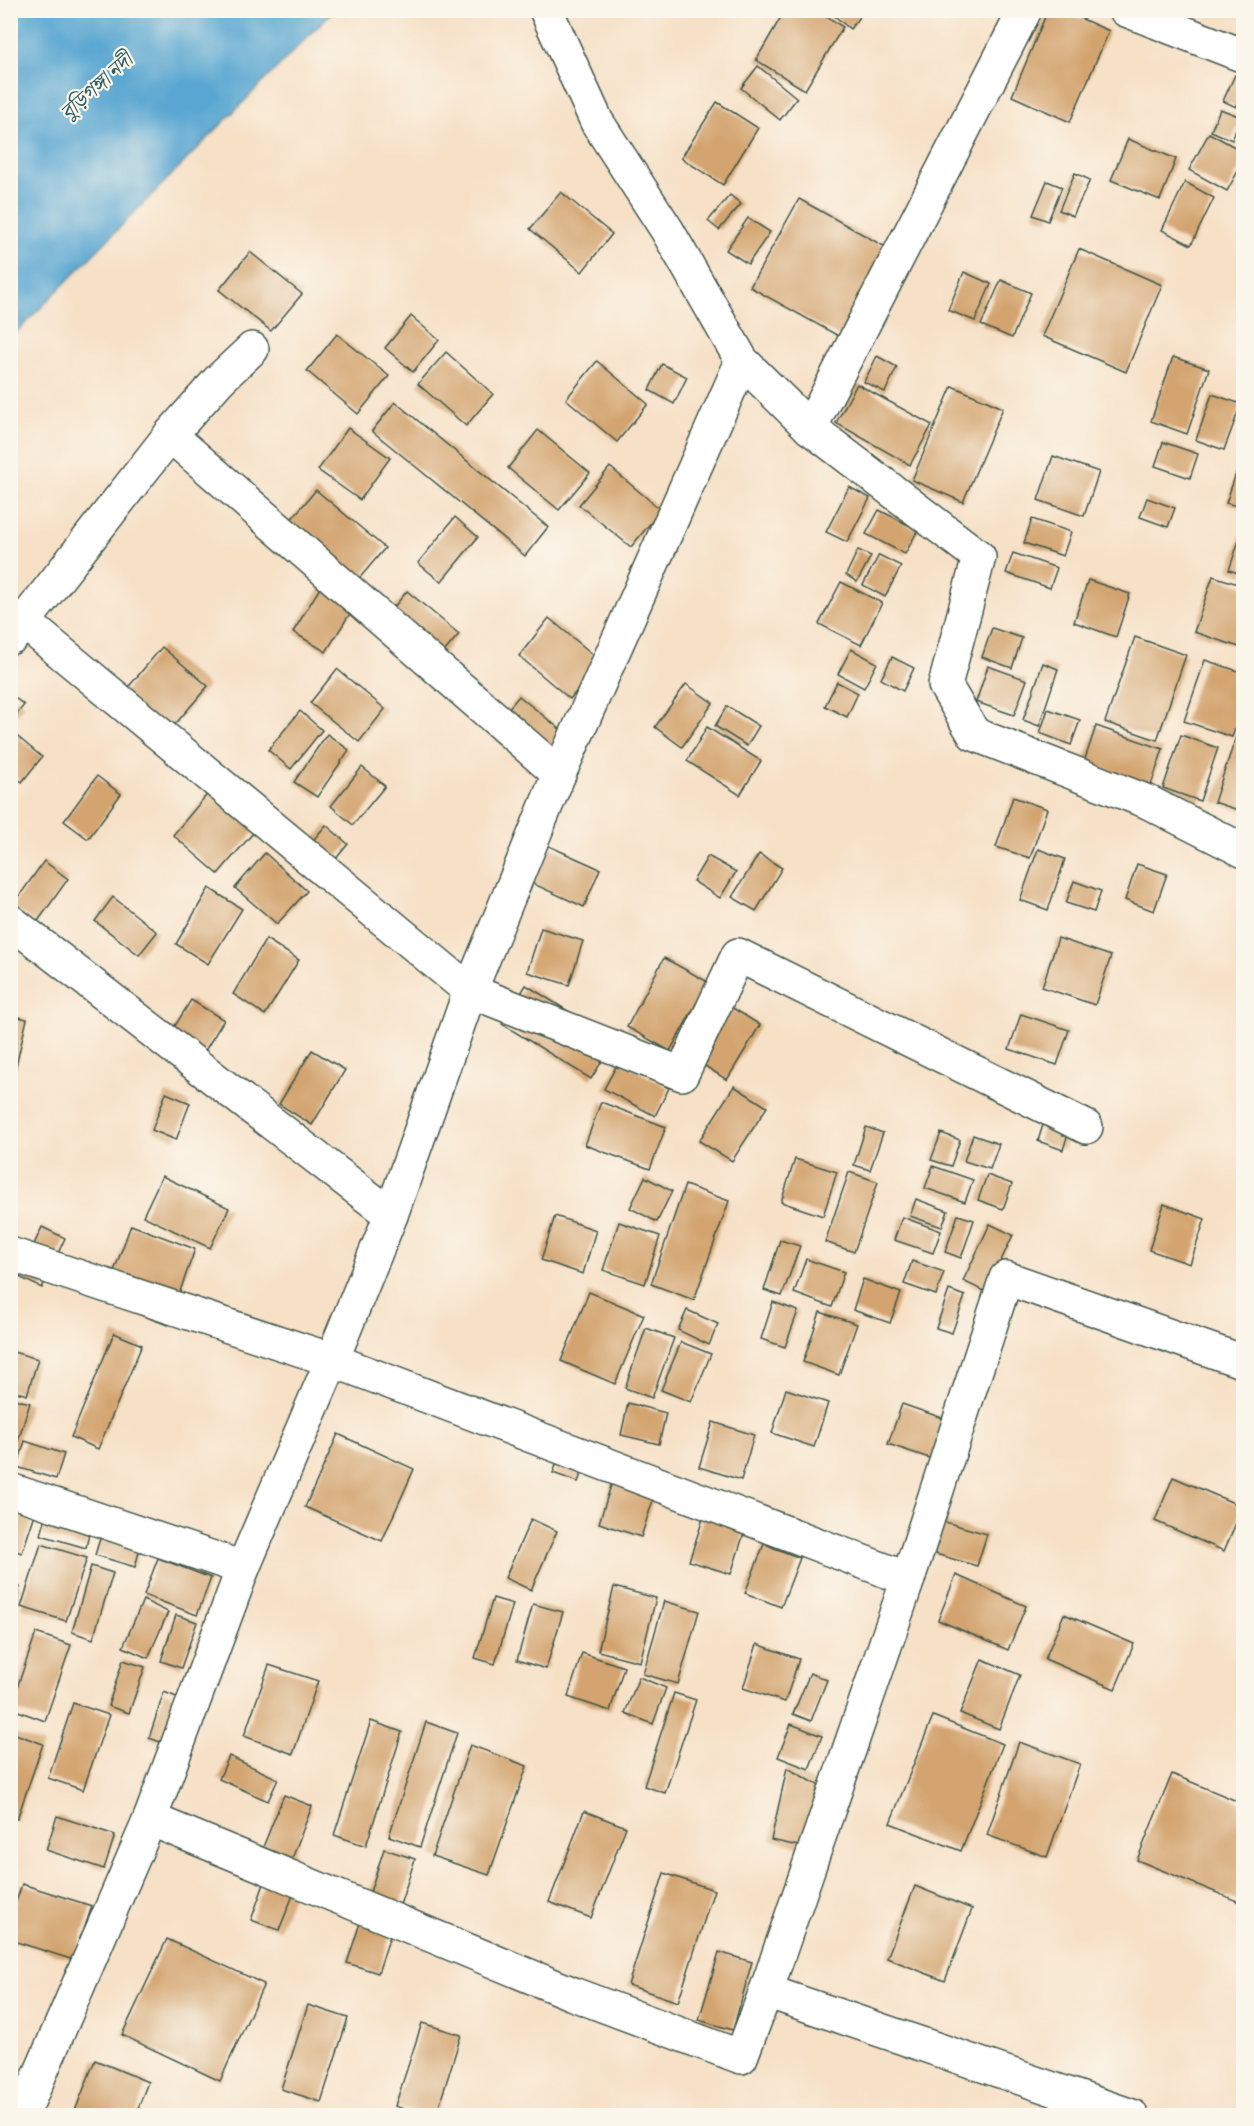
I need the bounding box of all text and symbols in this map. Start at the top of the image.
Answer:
water label: বুড়িগঙ্গা নদী [54,44,140,126]

